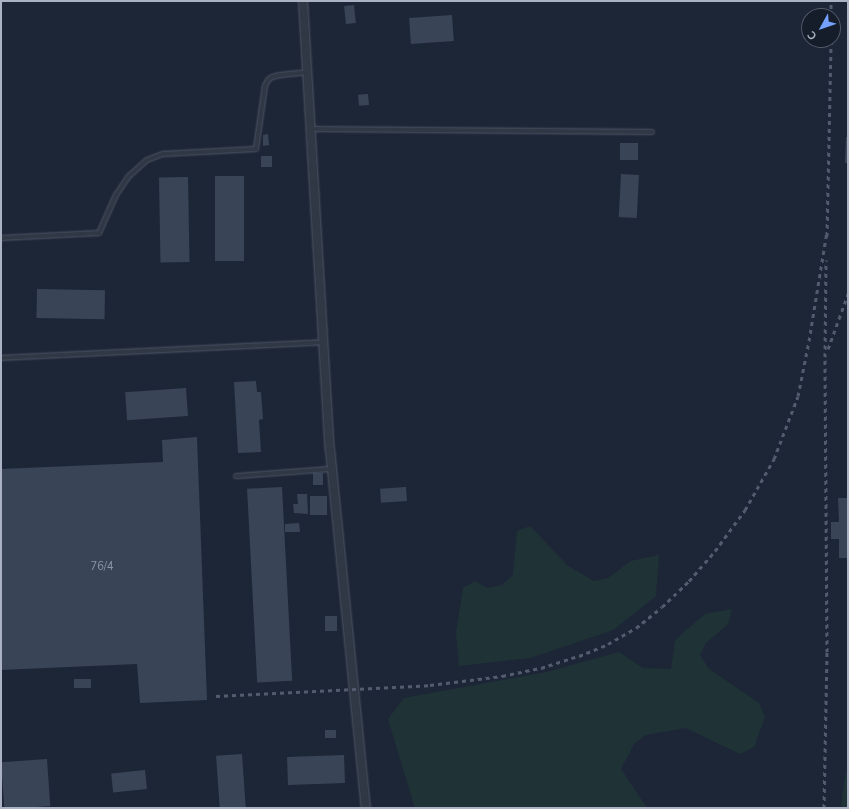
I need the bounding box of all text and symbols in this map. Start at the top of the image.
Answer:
north arrow [801,8,841,48]
text: С [804,28,820,43]
house number: 76/4 [91,560,113,574]

